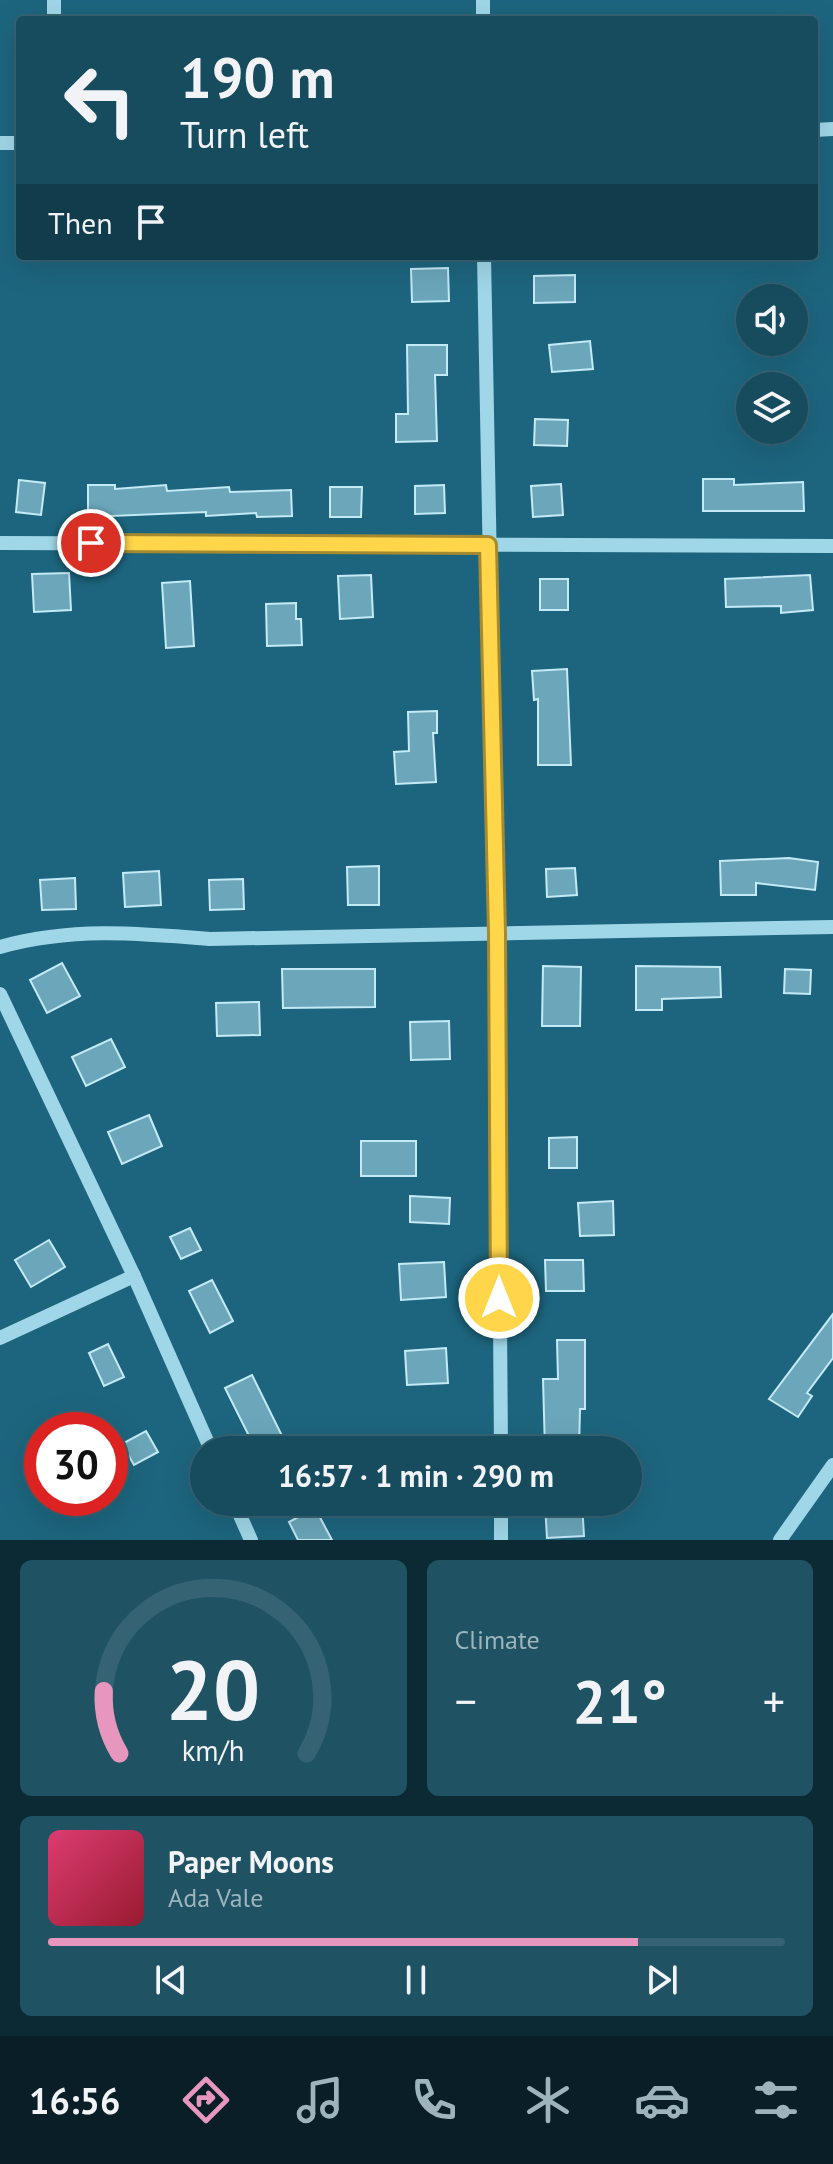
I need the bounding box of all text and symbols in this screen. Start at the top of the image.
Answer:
text: 190 m [180,41,335,113]
icon: left [48,48,152,152]
text: Turn left [180,111,309,158]
icon: arrive [129,200,173,244]
text: Then [48,203,113,242]
map controls [736,284,808,444]
button: sound [736,284,808,356]
button: layers [736,372,808,444]
pin [57,509,125,577]
icon: arrive [69,521,113,565]
position arrow [457,1256,541,1340]
speed limit sign: 30 [24,1412,128,1516]
text: 16:57 · 1 min · 290 m [278,1456,554,1495]
text: Climate [455,1623,540,1656]
text: 20 [166,1635,260,1743]
text: 21° [573,1662,667,1740]
text: − [455,1672,477,1729]
text: + [763,1672,785,1729]
text: km/h [182,1732,245,1769]
text: Paper Moons [168,1842,334,1881]
text: Ada Vale [168,1881,263,1914]
icon: previous [149,1958,193,2002]
icon: pause [394,1958,438,2002]
icon: next [640,1958,684,2002]
icon: directions [178,2072,234,2128]
icon: music [292,2072,348,2128]
icon: phone [406,2072,462,2128]
icon: climate [520,2072,576,2128]
icon: car [634,2072,690,2128]
icon: filters [748,2072,804,2128]
text: 16:56 [29,2077,120,2124]

